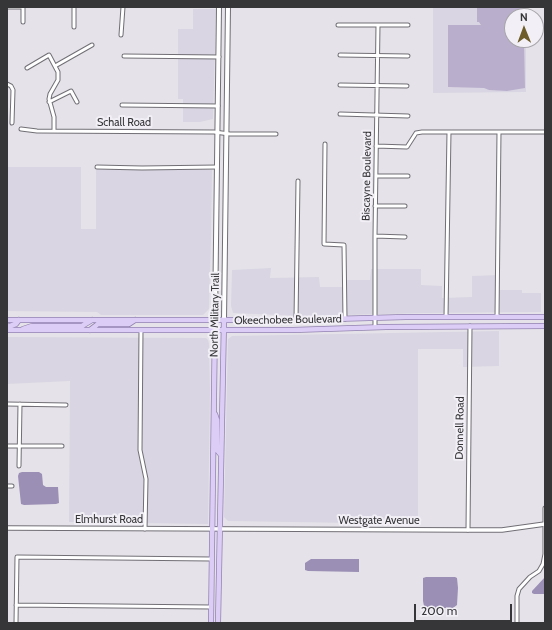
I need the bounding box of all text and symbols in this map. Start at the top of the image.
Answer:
north arrow [504,8,544,48]
text: N [520,10,528,24]
street label: Schall Road [97,116,151,130]
street label: Biscayne Boulevard [360,131,374,221]
street label: North Military Trail [208,273,222,357]
street label: Okeechobee Boulevard [234,312,342,328]
street label: Donnell Road [453,396,467,460]
street label: Elmhurst Road [75,513,143,527]
street label: Westgate Avenue [338,514,420,528]
scale bar [416,596,514,622]
text: 200 m [421,603,457,618]

